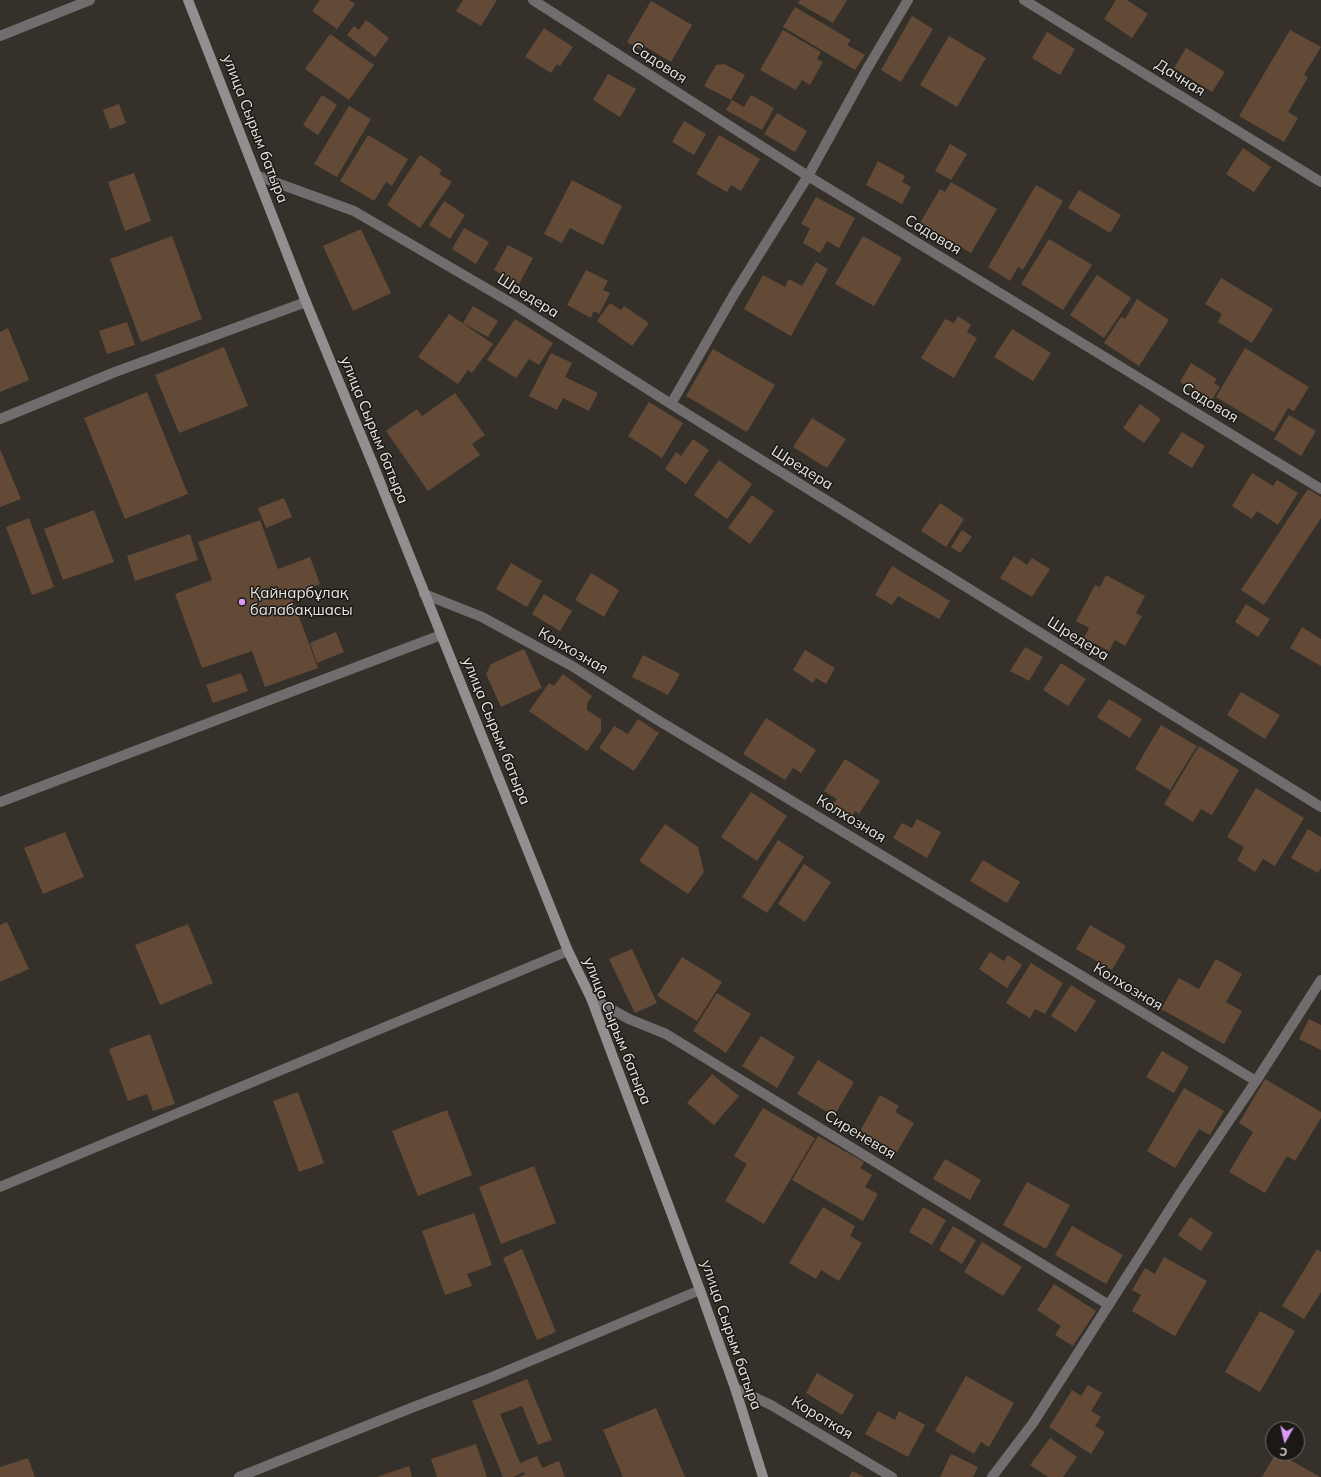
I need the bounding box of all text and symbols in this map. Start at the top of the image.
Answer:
street label: Садовая [628,38,690,88]
street label: улица Сырым батыра [218,52,292,206]
street label: Дачная [1151,56,1209,100]
street label: Садовая [901,211,965,259]
street label: Шредера [494,270,562,322]
street label: улица Сырым батыра [336,354,412,506]
street label: Садовая [1178,379,1242,427]
street label: Шредера [768,442,836,494]
place label: Қайнарбұлақ балабақшасы [250,584,353,619]
marker: Қайнарбұлақ балабақшасы [237,597,247,607]
street label: Шредера [1044,613,1112,665]
street label: Колхозная [535,624,611,678]
street label: улица Сырым батыра [458,655,534,807]
street label: Колхозная [813,791,889,847]
street label: улица Сырым батыра [579,955,655,1107]
street label: Колхозная [1090,959,1166,1015]
street label: Сиреневая [821,1107,899,1163]
street label: улица Сырым батыра [697,1258,765,1412]
street label: Короткая [788,1393,856,1443]
north arrow [1265,1421,1305,1461]
text: С [1279,1444,1288,1459]

